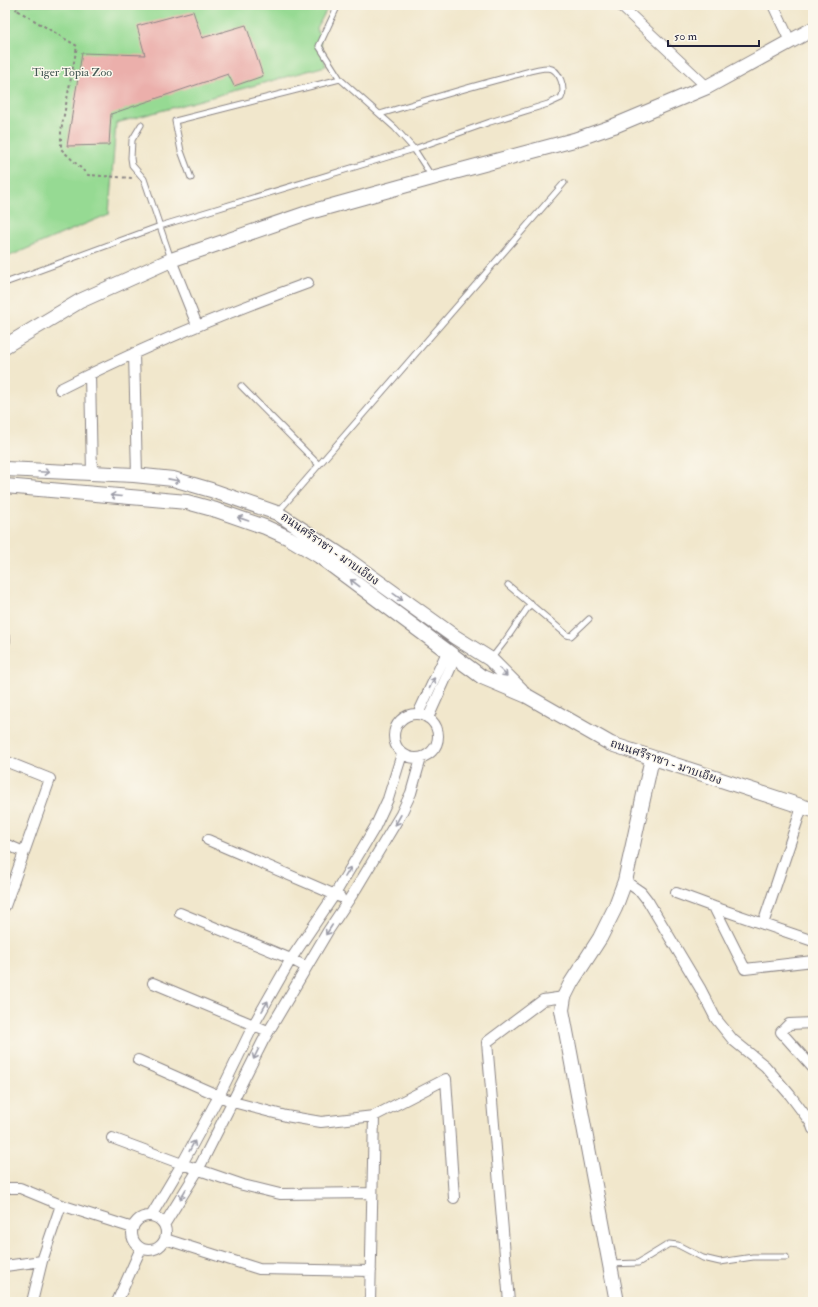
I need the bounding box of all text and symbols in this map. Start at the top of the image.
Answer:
scale bar [668,22,759,48]
text: 50 m [674,29,698,44]
park label: Tiger Topia Zoo [32,65,112,80]
one-way arrow [37,468,50,475]
one-way arrow [167,476,180,484]
one-way arrow [110,493,123,500]
street label: ถนนศรีราชา - มาบเอียง [278,509,382,589]
one-way arrow [237,515,249,523]
one-way arrow [349,579,360,587]
one-way arrow [392,593,403,601]
one-way arrow [498,667,508,677]
one-way arrow [429,677,436,689]
street label: ถนนศรีราชา - มาบเอียง [608,736,724,788]
one-way arrow [393,814,401,826]
one-way arrow [345,866,353,878]
one-way arrow [324,924,332,936]
one-way arrow [261,1000,269,1012]
one-way arrow [252,1048,259,1060]
one-way arrow [189,1140,196,1152]
one-way arrow [178,1188,186,1200]

